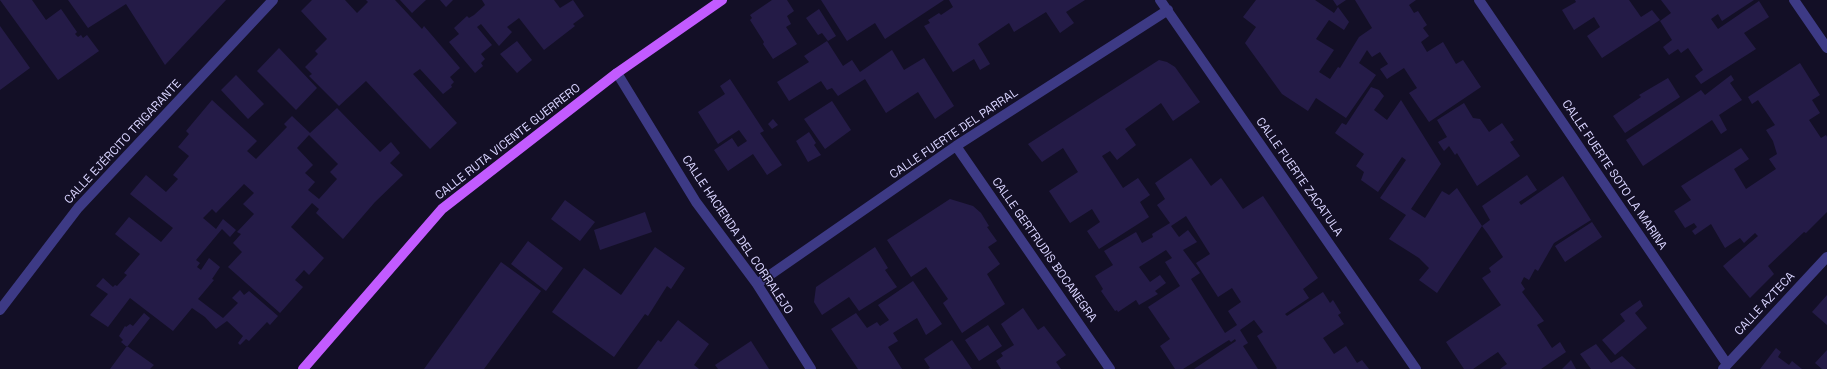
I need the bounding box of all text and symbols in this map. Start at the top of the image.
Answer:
street label: CALLE EJÉRCITO TRIGARANTE [62,77,184,207]
street label: CALLE RUTA VICENTE GUERRERO [433,81,583,203]
street label: CALLE FUERTE DEL PARRAL [887,86,1021,182]
street label: CALLE FUERTE SOTO LA MARINA [1558,97,1670,253]
street label: CALLE FUERTE ZACATULA [1253,115,1345,239]
street label: CALLE HACIENDA DEL CORRALEJO [678,153,796,317]
street label: CALLE GERTRUDIS BOCANEGRA [988,175,1100,325]
street label: CALLE AZTECA [1732,269,1798,339]

